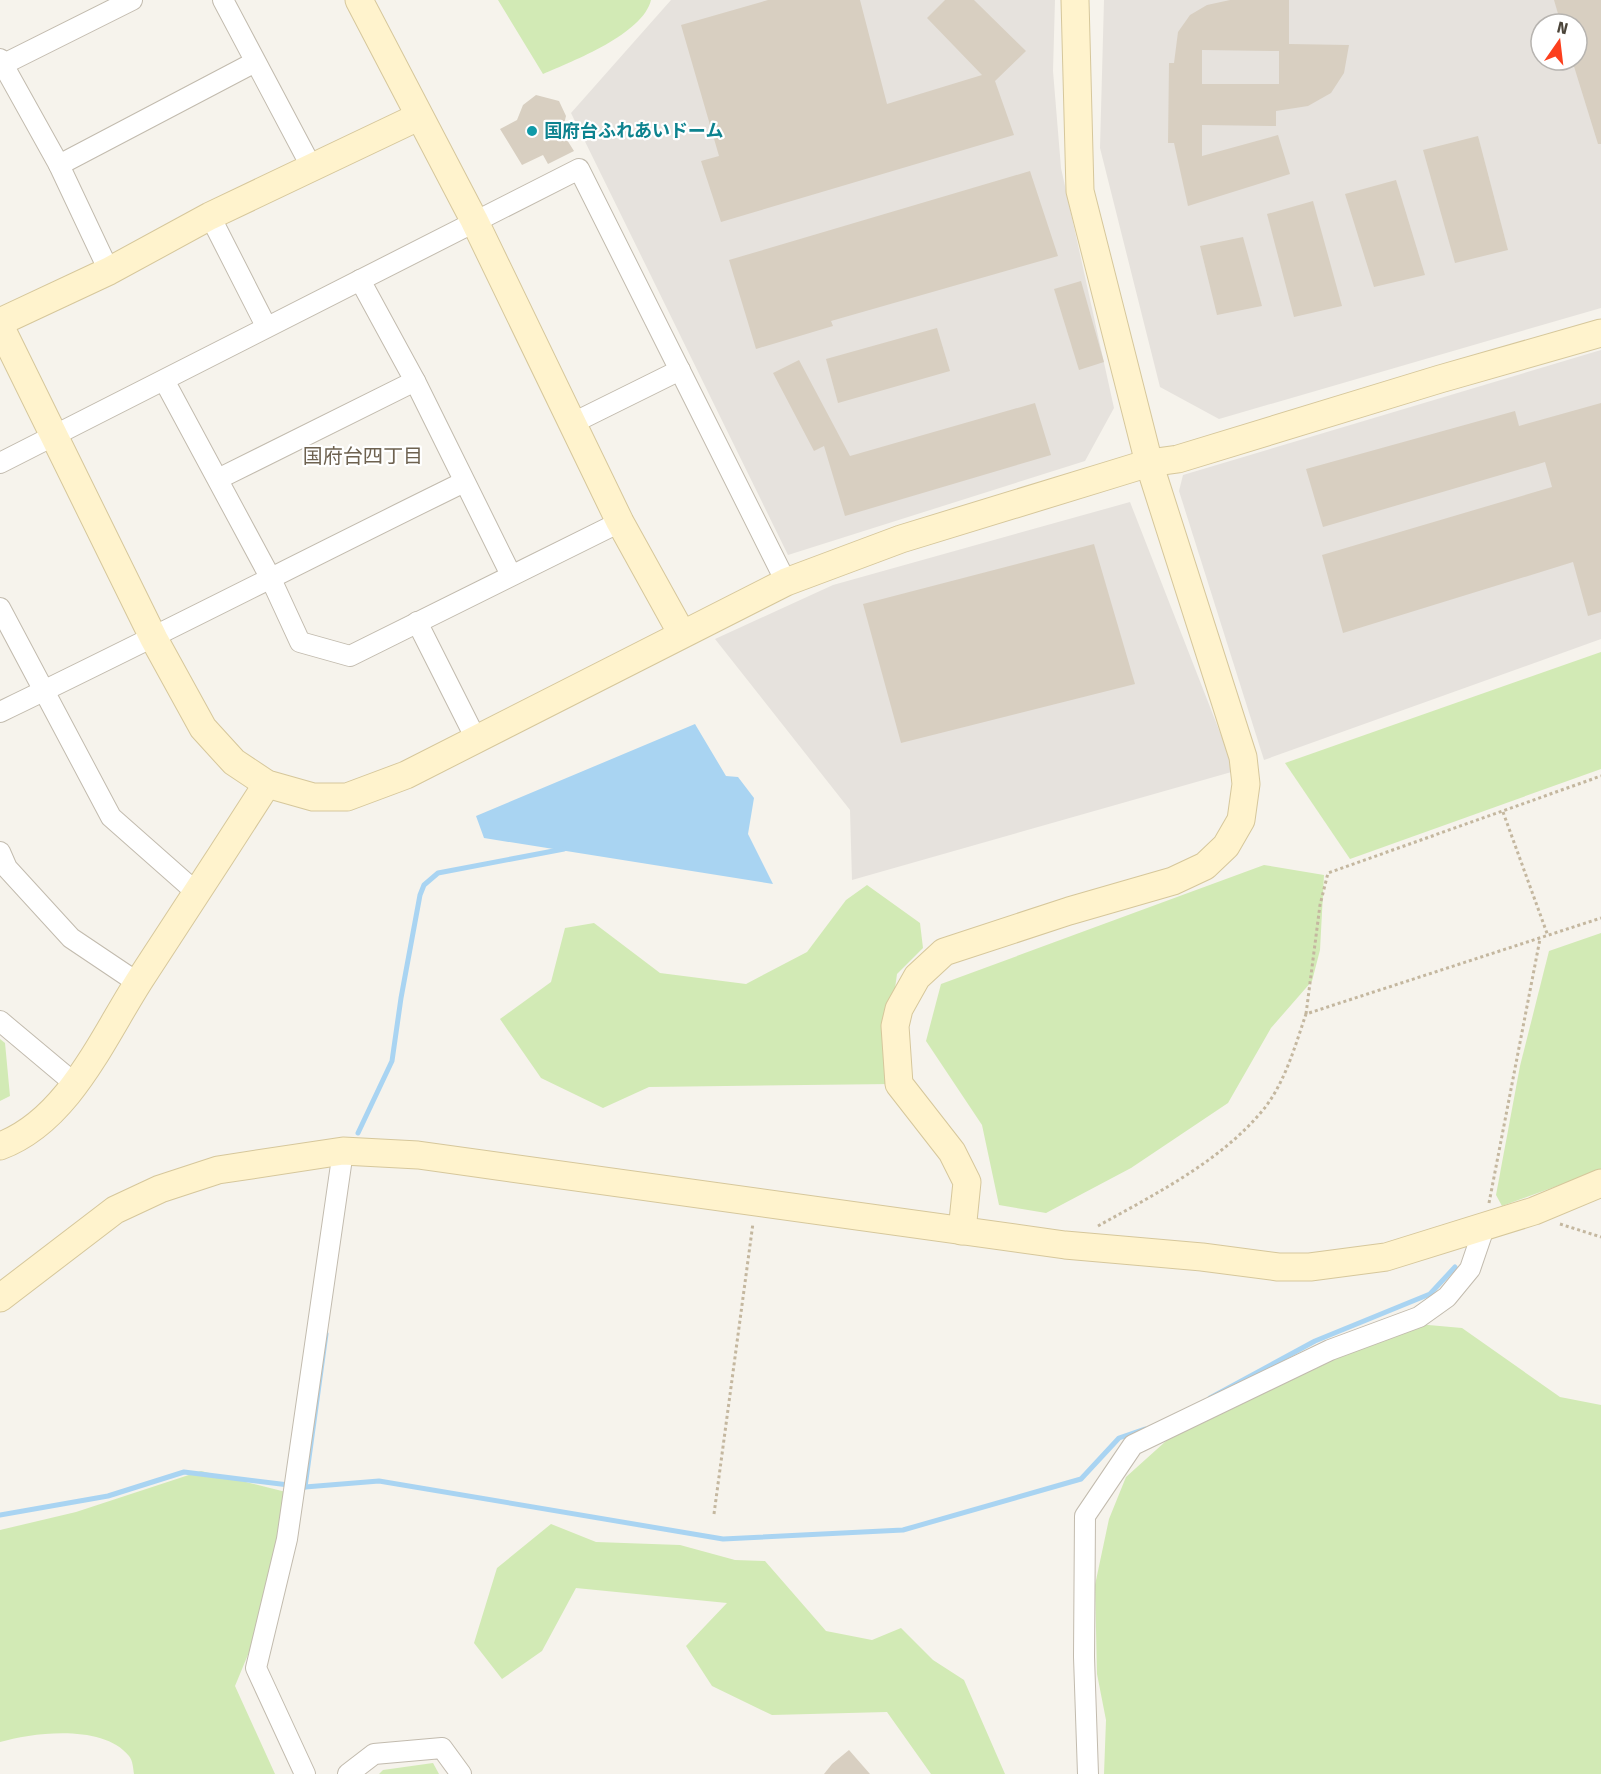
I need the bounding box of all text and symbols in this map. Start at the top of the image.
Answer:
north arrow [1529,12,1589,72]
text: N [1555,17,1570,38]
place label: 国府台ふれあいドーム [544,120,723,142]
marker: 国府台ふれあいドーム [525,124,539,138]
district label: 国府台四丁目 [303,444,423,468]

